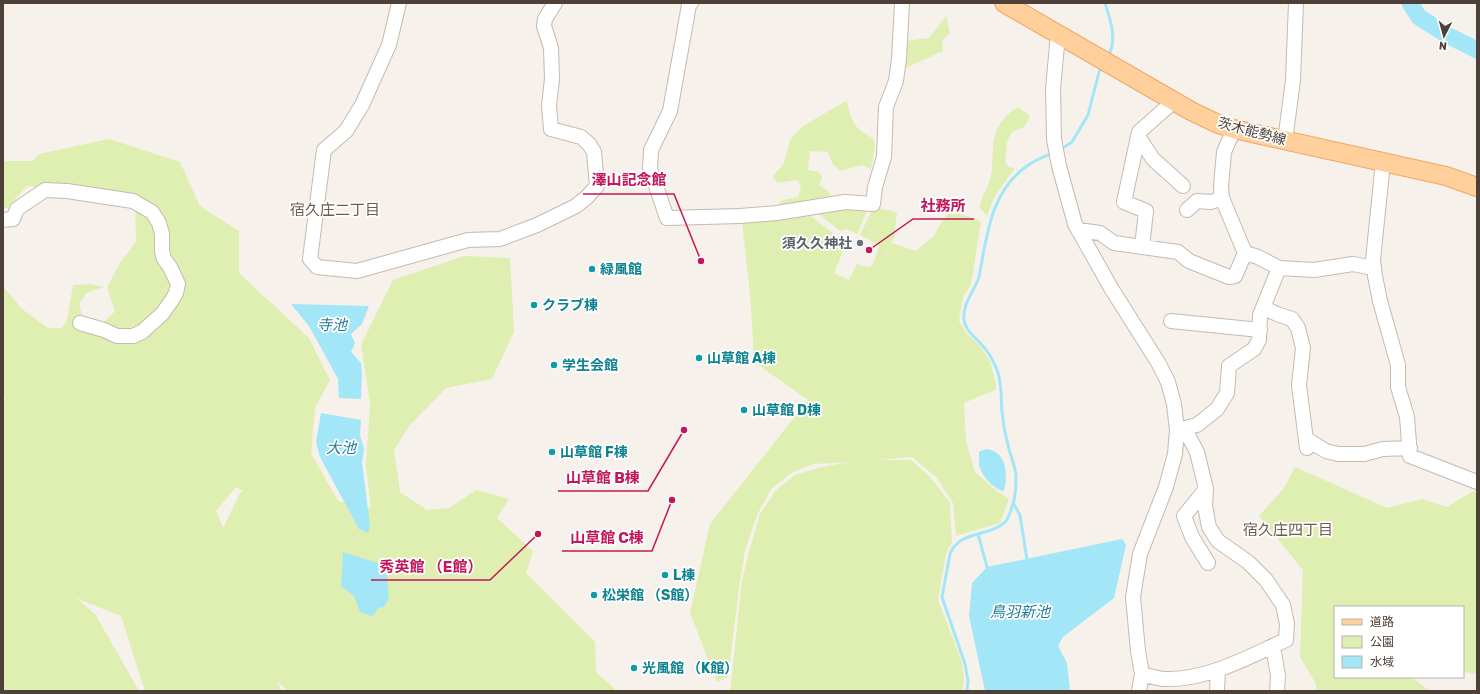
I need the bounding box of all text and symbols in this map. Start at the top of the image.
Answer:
north arrow [1424,16,1464,56]
text: N [1438,39,1448,52]
street label: 茨木能勢線 [1216,114,1288,149]
callout: 澤山記念館 [583,167,674,194]
text: 澤山記念館 [591,171,667,189]
callout: 社務所 [913,192,974,219]
text: 社務所 [920,197,966,215]
district label: 宿久庄二丁目 [290,201,380,219]
place label: 須久久神社 [782,235,852,252]
marker: 須久久神社 [855,238,865,248]
place label: 緑風館 [600,261,642,278]
marker: 緑風館 [587,264,597,274]
place label: クラブ棟 [542,297,598,314]
marker: クラブ棟 [529,300,539,310]
water label: 寺池 [317,316,349,334]
place label: 山草館 A棟 [707,350,776,367]
marker: 山草館 A棟 [694,353,704,363]
place label: 学生会館 [562,357,618,374]
marker: 学生会館 [549,360,559,370]
place label: 山草館 D棟 [752,402,821,419]
marker: 山草館 D棟 [739,405,749,415]
water label: 大池 [326,439,358,457]
place label: 山草館 F棟 [560,444,628,461]
marker: 山草館 F棟 [547,447,557,457]
callout: 山草館 B棟 [558,464,648,491]
text: 山草館 B棟 [566,469,640,487]
district label: 宿久庄四丁目 [1243,521,1333,539]
callout: 山草館 C棟 [562,524,652,551]
text: 山草館 C棟 [570,529,644,547]
callout: 秀英館 （E館） [371,553,490,580]
text: 秀英館 （E館） [380,558,482,576]
place label: L棟 [673,567,695,584]
marker: L棟 [660,570,670,580]
place label: 松栄館 （S館） [602,587,698,604]
marker: 松栄館 （S館） [589,590,599,600]
water label: 鳥羽新池 [990,603,1052,621]
legend [1334,606,1464,678]
text: 道路 [1370,615,1394,629]
text: 公園 [1370,635,1394,649]
text: 水域 [1370,655,1394,669]
place label: 光風館 （K館） [642,660,738,677]
marker: 光風館 （K館） [629,663,639,673]

